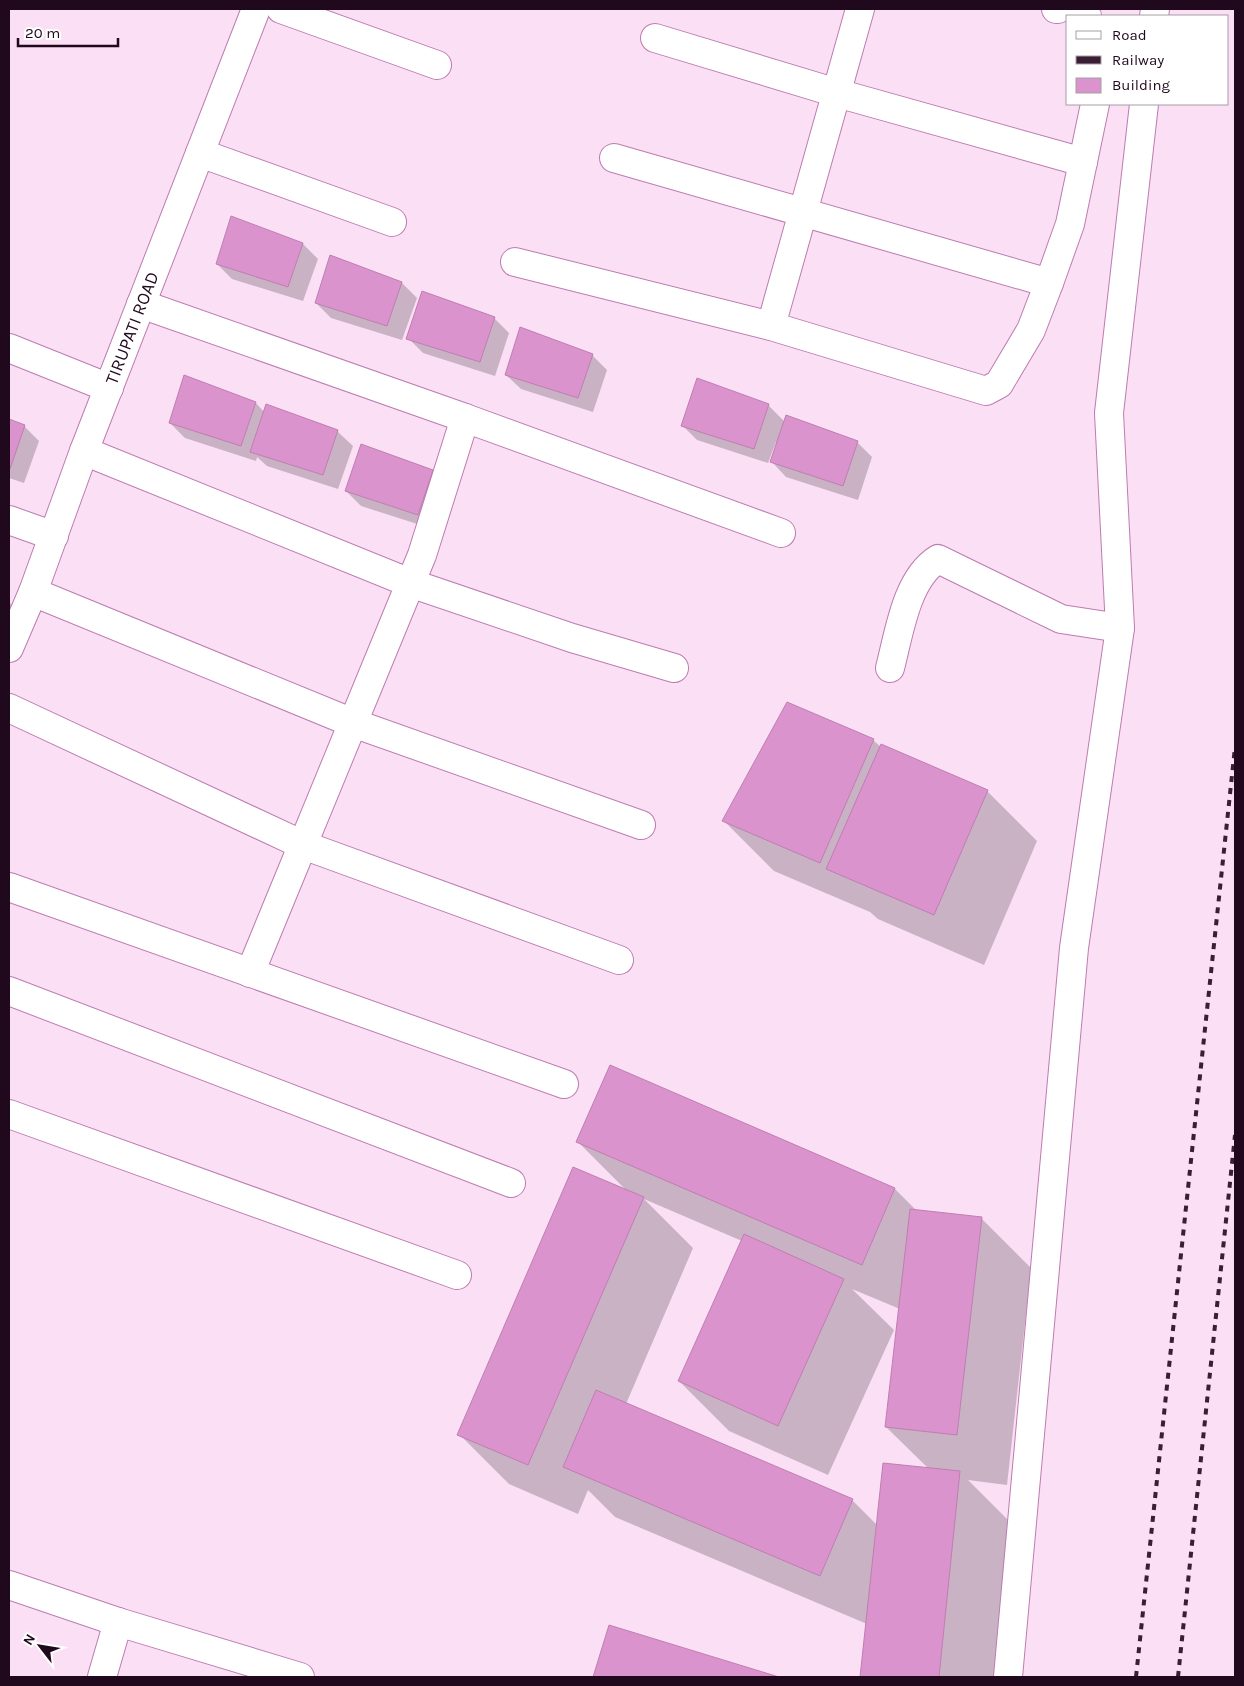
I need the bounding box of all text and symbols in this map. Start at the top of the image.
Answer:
scale bar [18,15,118,47]
legend [1066,15,1229,105]
text: 20 m [25,24,60,42]
text: Road [1112,26,1147,44]
text: Railway [1112,51,1164,69]
text: Building [1112,76,1170,94]
street label: TIRUPATI ROAD [100,269,164,387]
north arrow [15,1621,65,1671]
text: N [19,1631,39,1648]

